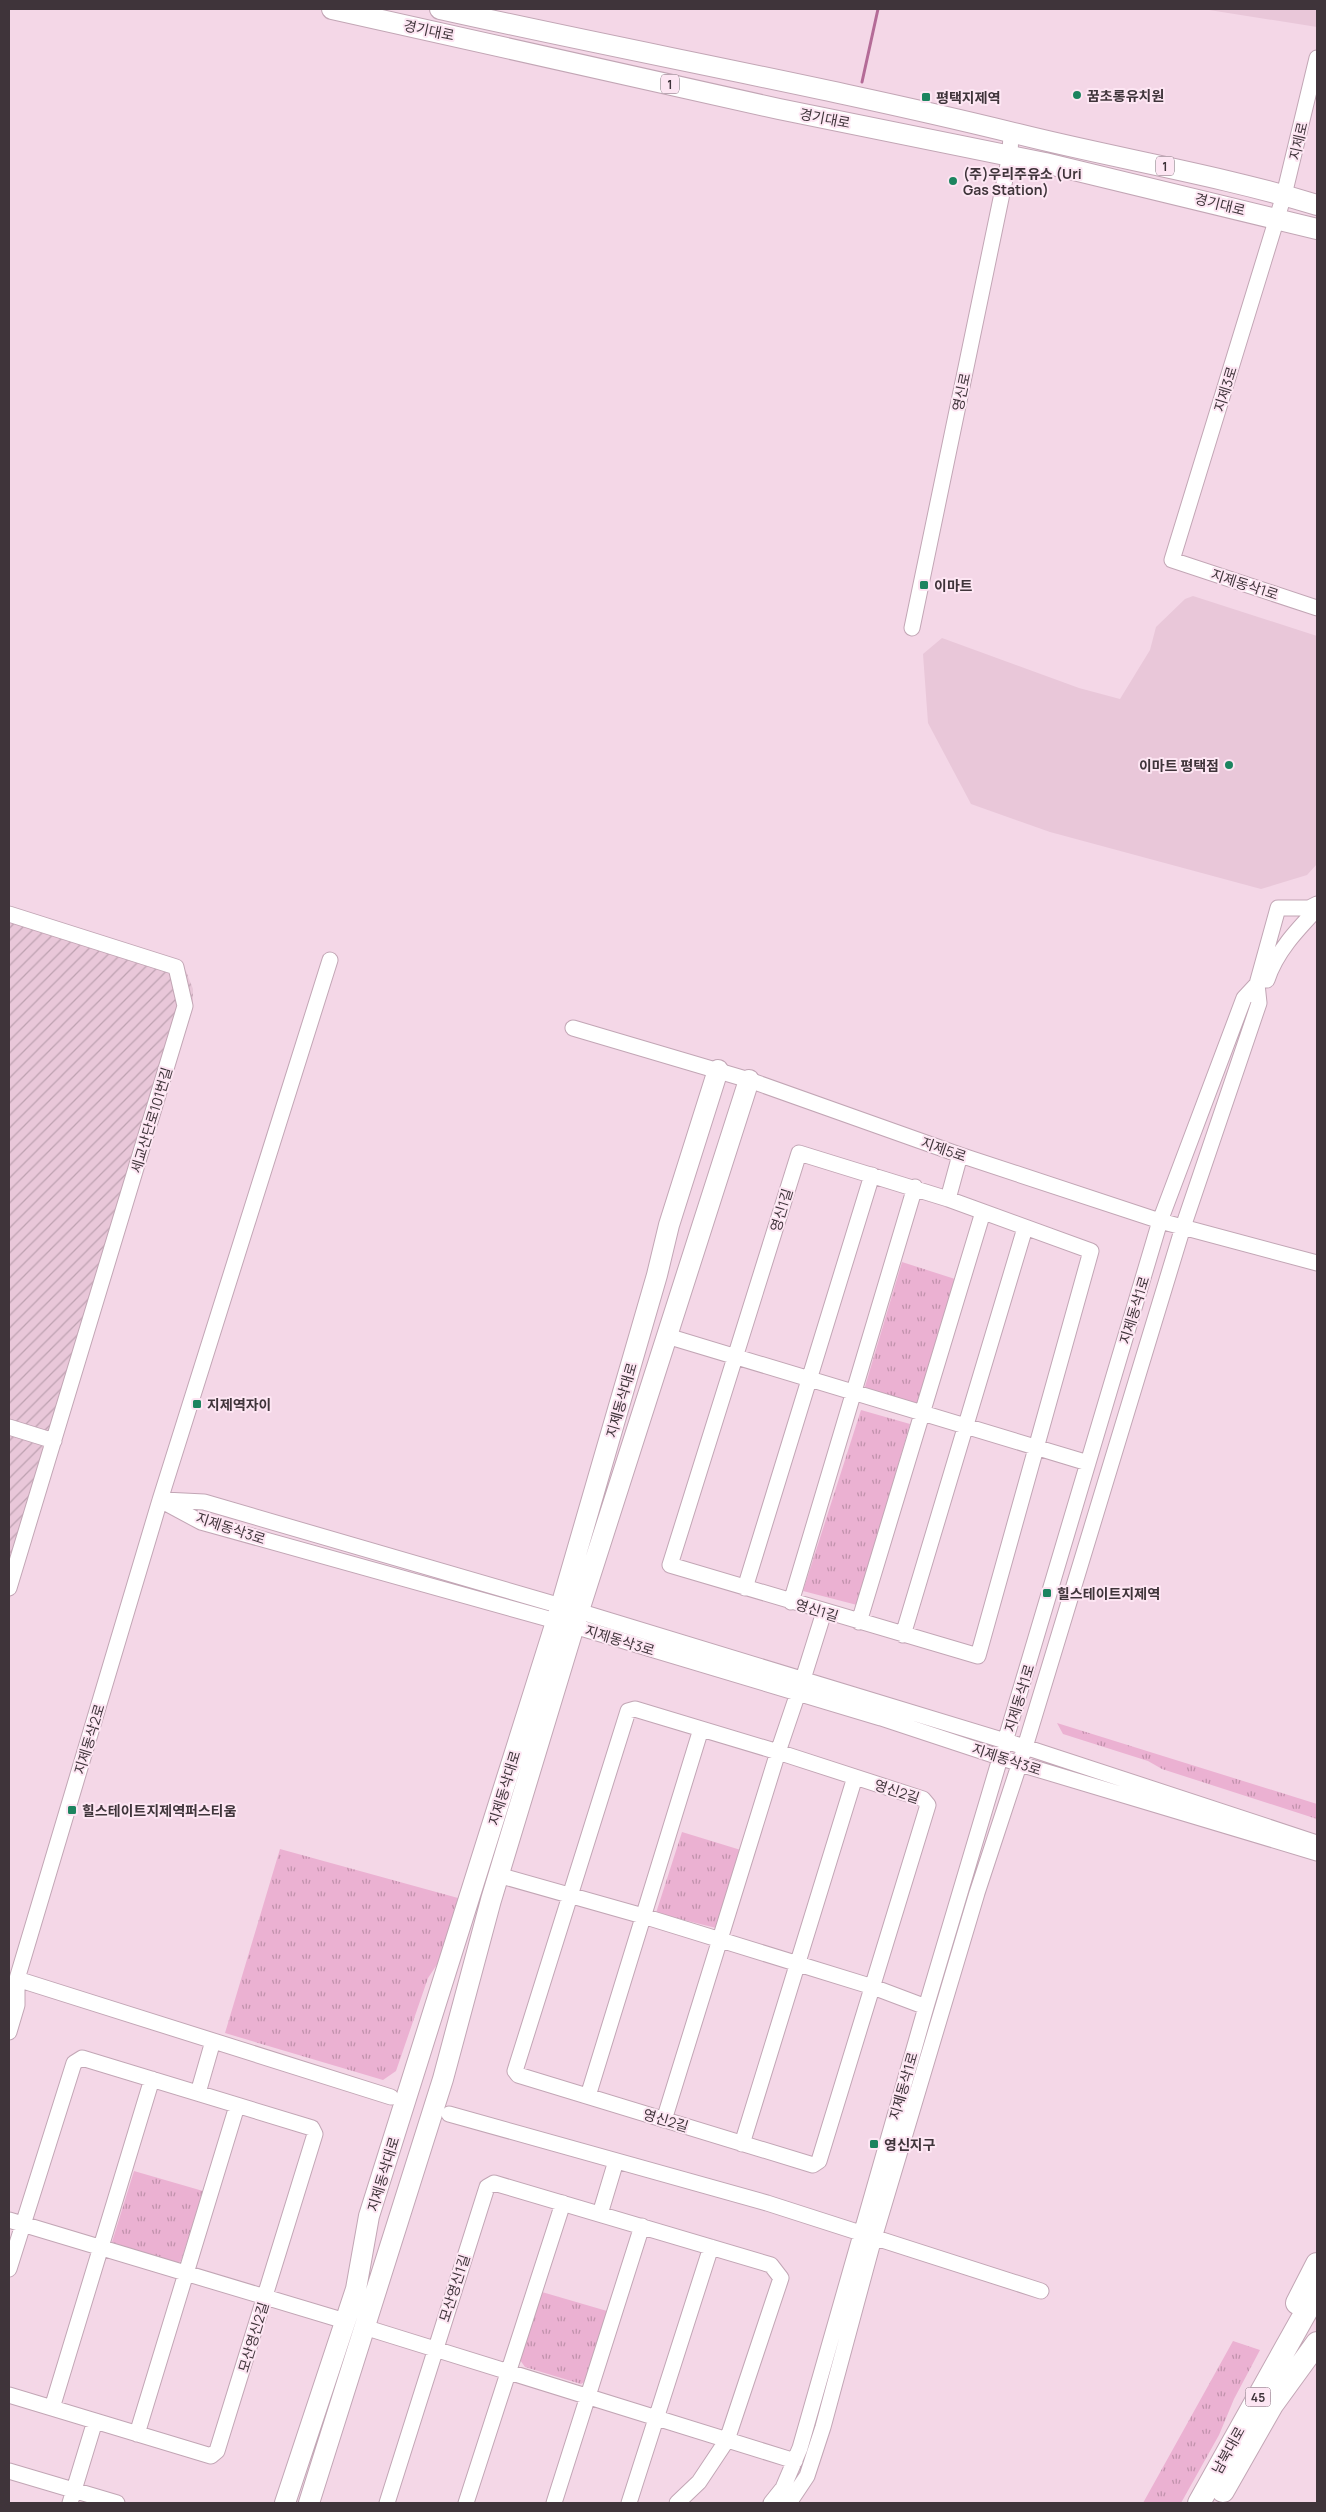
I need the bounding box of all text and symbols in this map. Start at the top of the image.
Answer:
street label: 경기대로 [402,15,456,45]
road number: 1 [661,74,679,94]
place label: 꿈초롱유치원 [1087,86,1164,105]
place label: 평택지제역 [936,88,1000,107]
marker: 꿈초롱유치원 [1071,89,1083,101]
marker: 평택지제역 [920,91,932,103]
street label: 경기대로 [798,104,852,132]
street label: 지제로 [1284,120,1312,162]
road number: 1 [1156,157,1174,176]
place label: (주)우리주유소 (Uri Gas Station) [963,164,1082,199]
marker: (주)우리주유소 (Uri Gas Station) [947,175,959,187]
street label: 경기대로 [1193,189,1247,219]
street label: 지제3로 [1209,364,1241,414]
street label: 영신로 [948,371,974,413]
street label: 지제동삭1로 [1209,564,1281,604]
place label: 이마트 [934,576,973,595]
marker: 이마트 [918,579,930,591]
place label: 이마트 평택점 [1139,756,1219,775]
marker: 이마트 평택점 [1223,759,1235,771]
street label: 세교산단로101번길 [126,1065,176,1175]
street label: 지제5로 [919,1132,969,1166]
street label: 영신1길 [765,1186,797,1234]
street label: 지제동삭1로 [1115,1274,1153,1346]
street label: 지제동삭대로 [601,1360,641,1440]
place label: 지제역자이 [207,1395,271,1414]
marker: 지제역자이 [191,1398,203,1410]
street label: 지제동삭3로 [194,1508,268,1548]
place label: 힐스테이트지제역 [1057,1584,1160,1603]
marker: 힐스테이트지제역 [1041,1587,1053,1599]
street label: 영신1길 [793,1594,841,1626]
street label: 지제동삭3로 [583,1620,657,1660]
street label: 지제동삭1로 [1000,1662,1038,1734]
street label: 지제동삭2로 [69,1702,109,1776]
street label: 지제동삭3로 [970,1739,1044,1779]
street label: 지제동삭대로 [484,1748,524,1828]
street label: 영신2길 [872,1775,922,1807]
place label: 힐스테이트지제역퍼스티움 [82,1801,237,1820]
marker: 힐스테이트지제역퍼스티움 [66,1804,78,1816]
street label: 지제동삭1로 [884,2050,922,2122]
street label: 영신2길 [641,2104,691,2136]
street label: 지제동삭대로 [363,2134,403,2214]
place label: 영신지구 [884,2135,936,2154]
marker: 영신지구 [868,2138,880,2150]
street label: 모산영신1길 [434,2252,474,2324]
street label: 모산영신2길 [233,2300,273,2374]
road number: 45 [1246,2388,1270,2406]
street label: 남북대로 [1207,2423,1249,2477]

